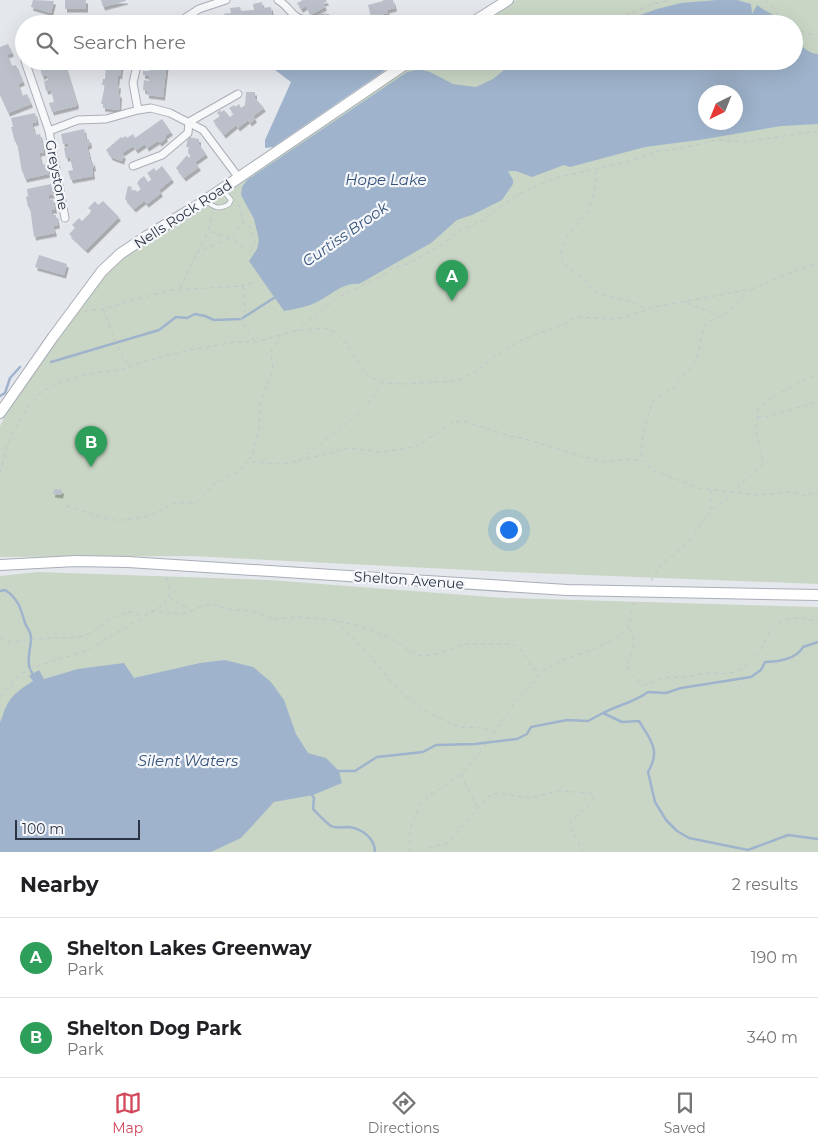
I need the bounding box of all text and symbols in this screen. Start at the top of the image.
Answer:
search box [15,15,803,70]
icon: search [33,29,61,57]
text: Search here [73,31,186,54]
north arrow [698,85,743,130]
street label: Greystone [41,138,73,212]
water label: Hope Lake [345,170,427,189]
street label: Nells Rock Road [131,176,235,252]
water label: Curtiss Brook [298,197,392,271]
pin: A [436,260,468,301]
pin: B [75,426,107,467]
your location [496,517,522,543]
street label: Shelton Avenue [353,567,465,593]
water label: Silent Waters [138,751,239,770]
scale bar [15,817,140,840]
text: 100 m [22,820,64,838]
text: Nearby [20,872,99,897]
text: 2 results [732,875,798,894]
text: Shelton Lakes Greenway [67,937,312,960]
text: A [30,948,42,967]
text: 190 m [751,948,798,967]
text: Park [67,960,104,979]
text: Shelton Dog Park [67,1017,242,1040]
text: B [30,1028,42,1047]
text: 340 m [747,1028,798,1047]
text: Park [67,1040,104,1059]
tab: Map [112,1089,143,1137]
tab: Directions [368,1089,439,1137]
tab: Saved [664,1089,706,1137]

